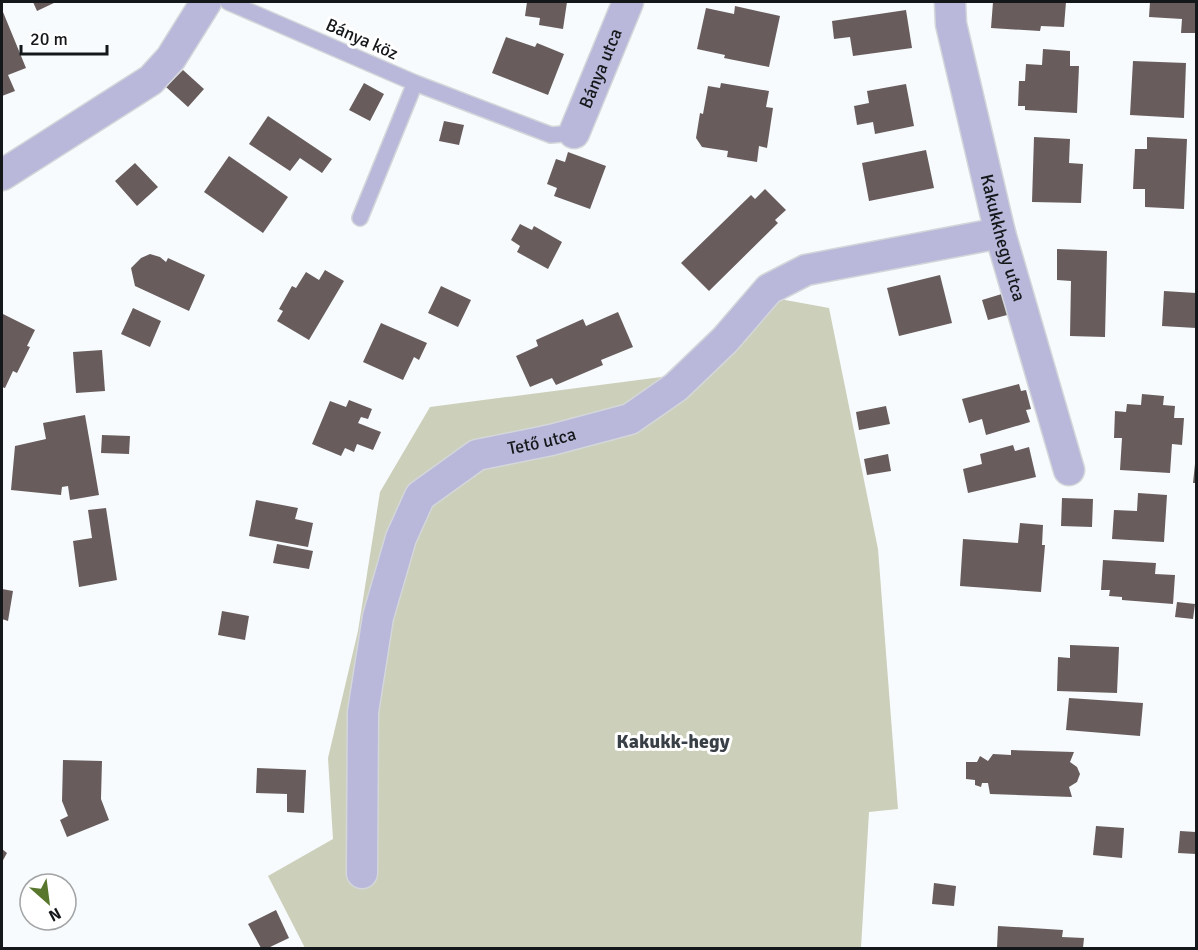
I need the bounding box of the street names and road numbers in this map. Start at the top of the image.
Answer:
street label: Bánya köz [323,13,401,65]
street label: Bánya utca [574,25,627,112]
street label: Kakukkhegy utca [976,172,1030,304]
street label: Tető utca [506,423,578,460]

